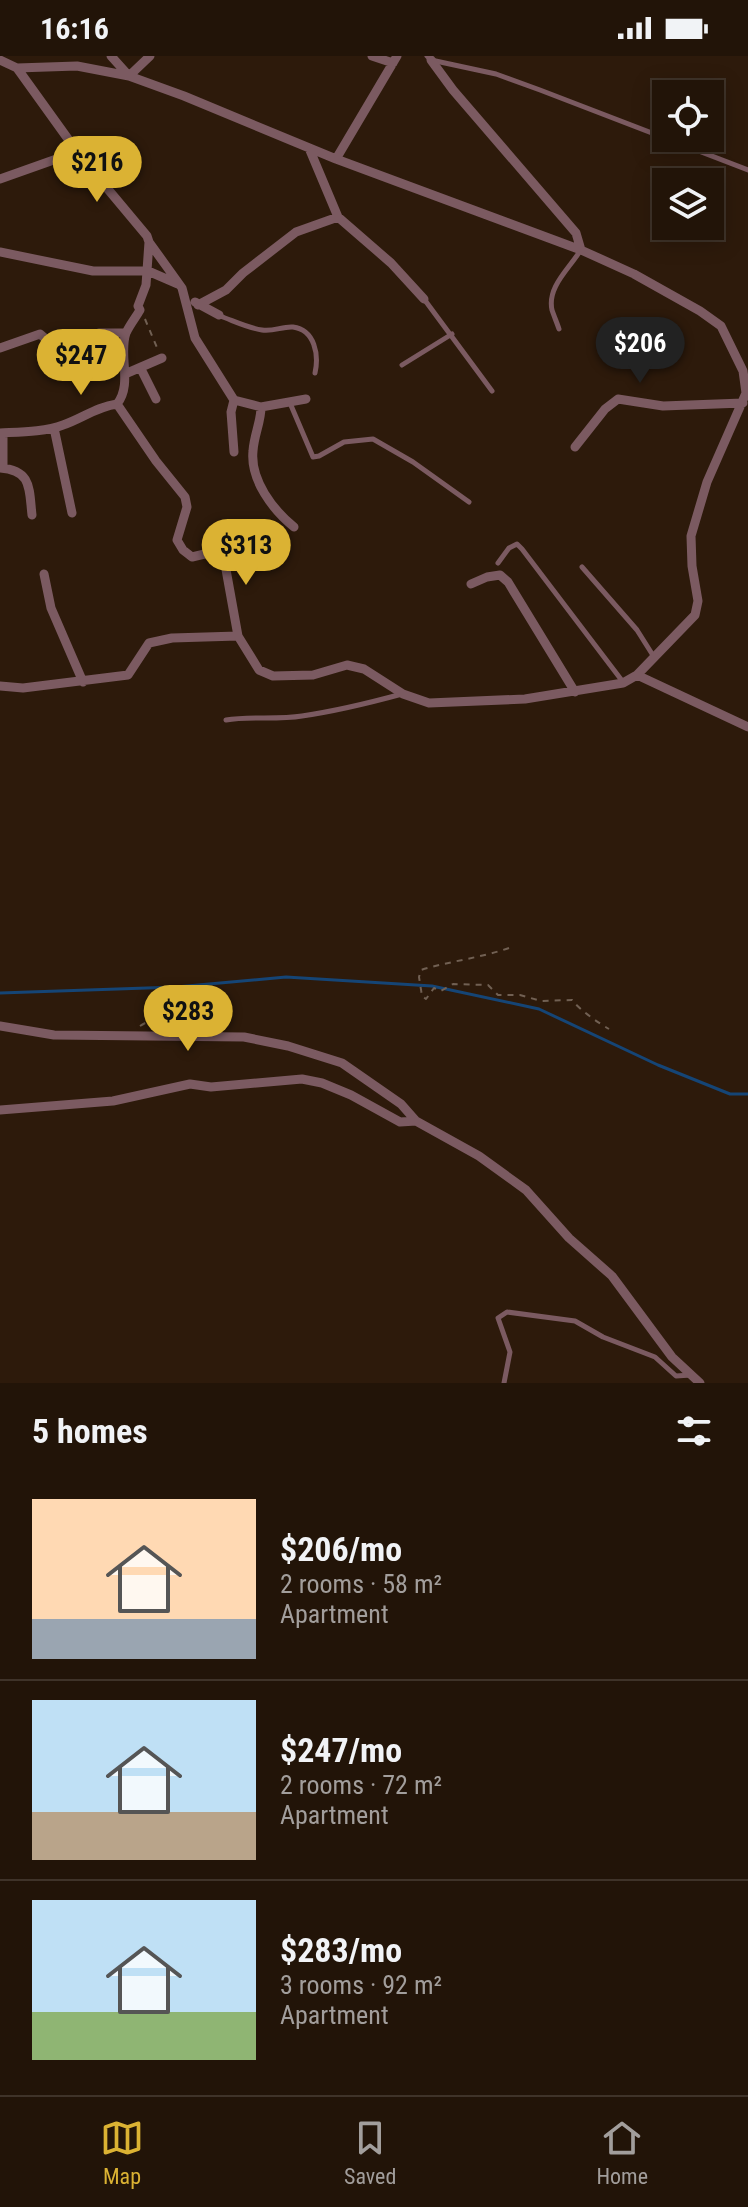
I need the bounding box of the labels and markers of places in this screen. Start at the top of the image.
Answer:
pin: $216 [50,136,144,204]
pin: $206 [593,317,687,385]
pin: $247 [34,329,128,397]
pin: $313 [199,519,293,587]
pin: $283 [141,985,235,1053]

